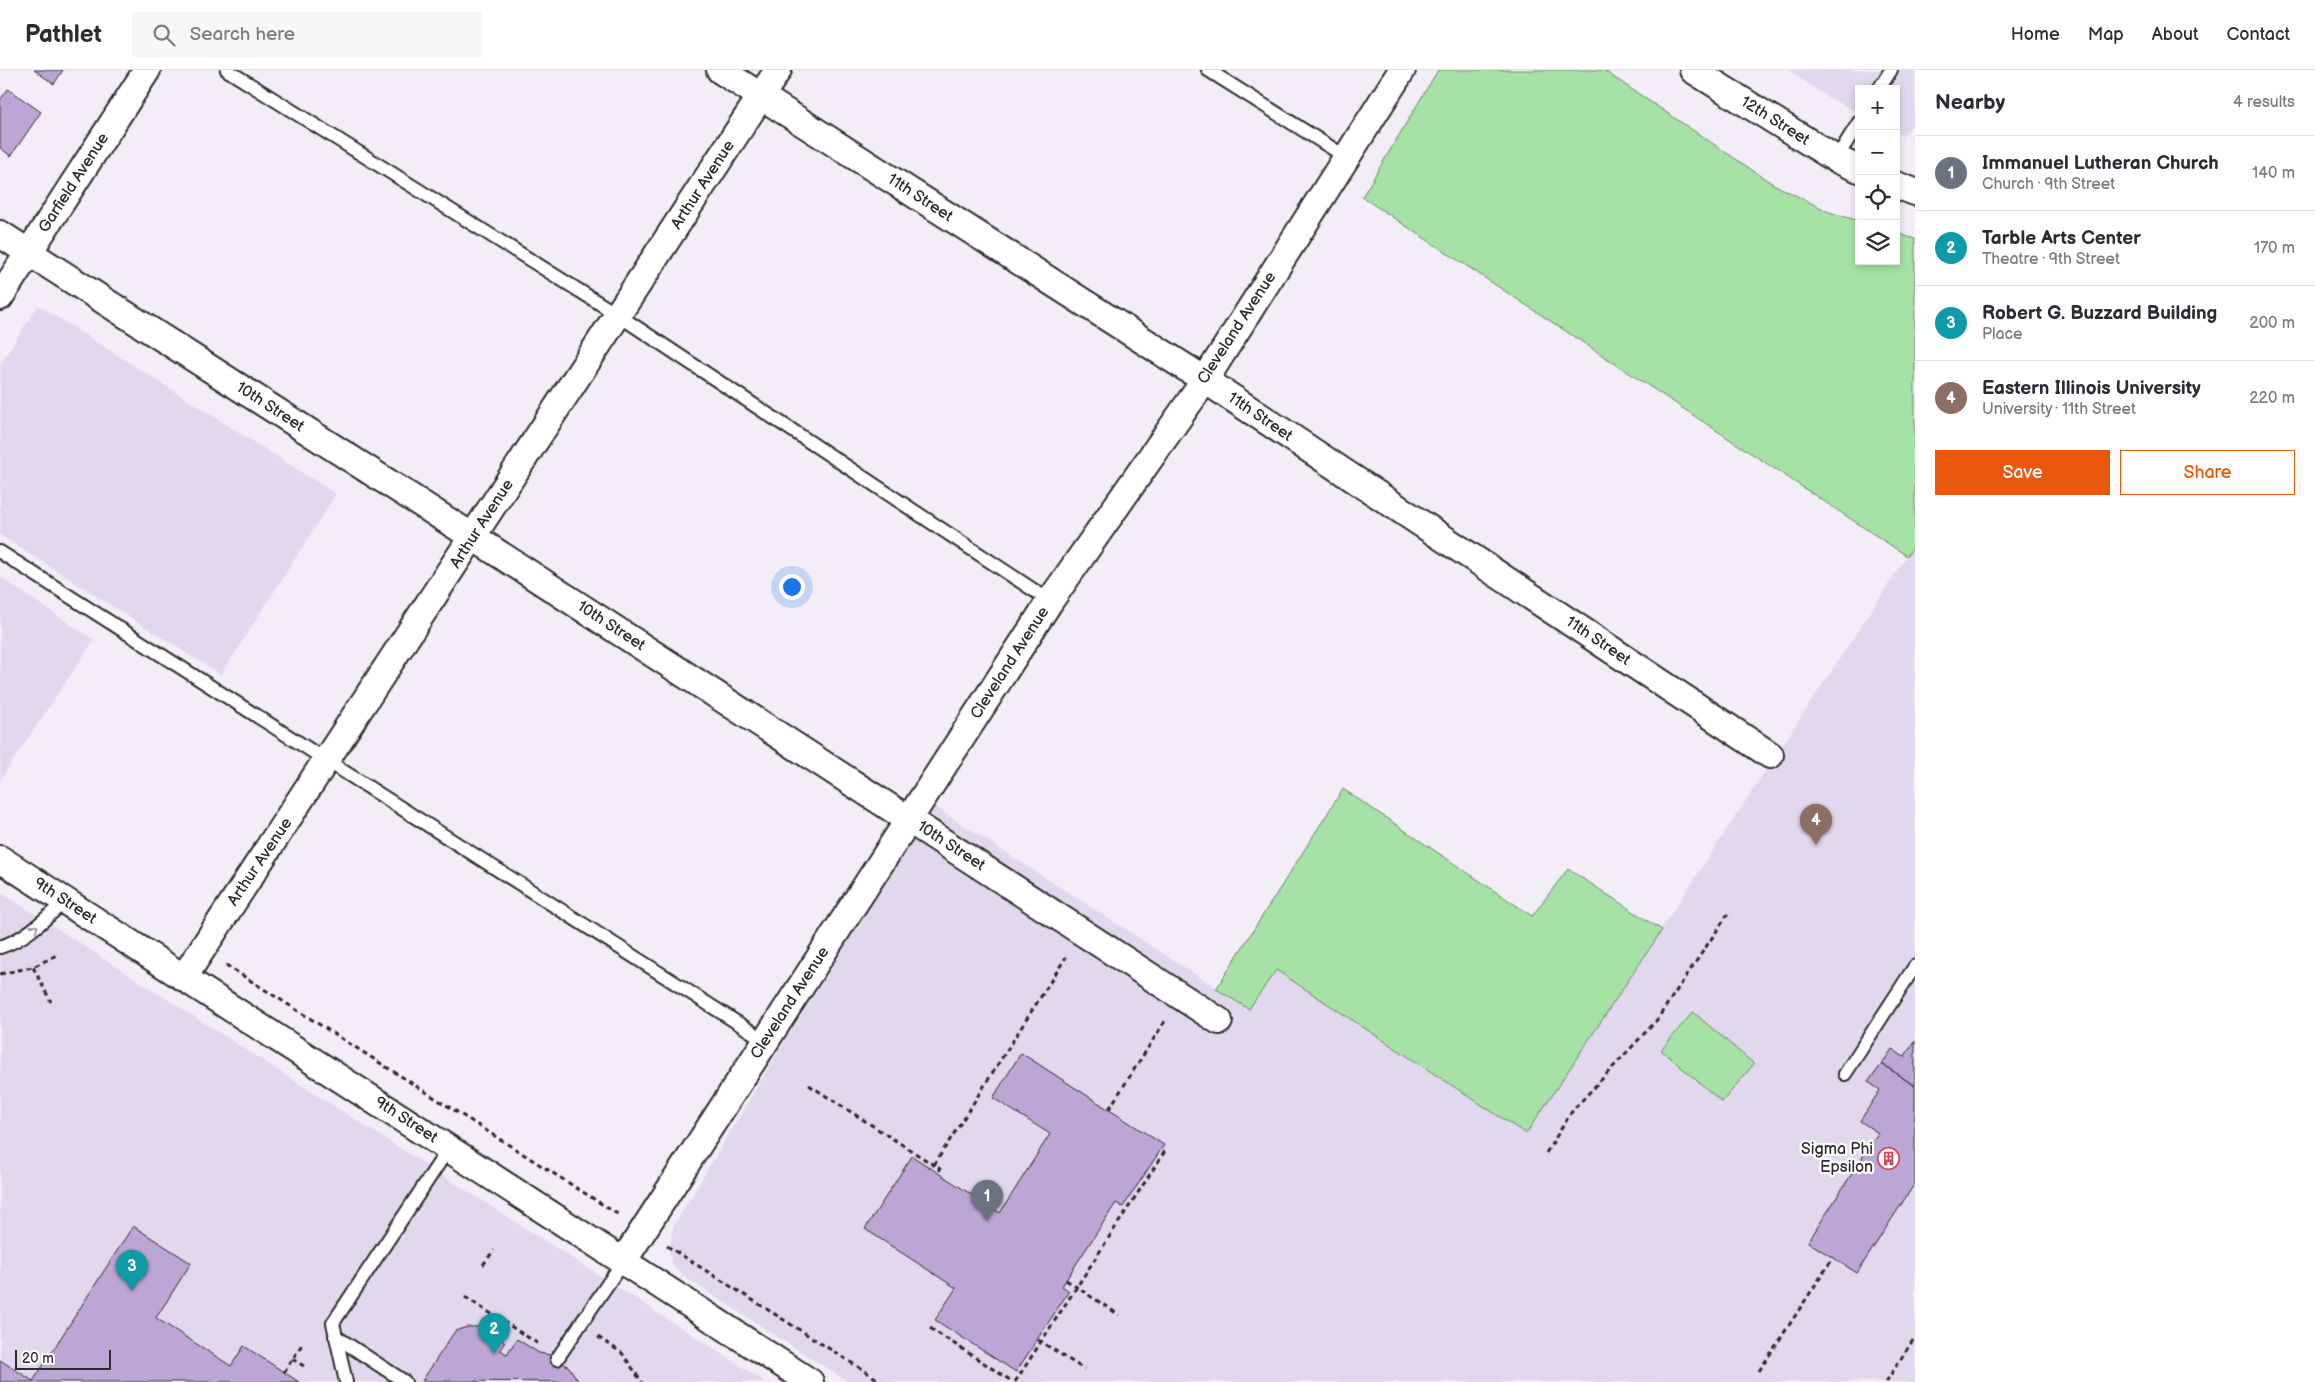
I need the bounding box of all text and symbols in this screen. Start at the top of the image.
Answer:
search box [132,12,482,57]
text: Pathlet [25,20,102,49]
icon: search [150,21,178,49]
text: Search here [190,23,295,46]
text: Home [2011,24,2060,45]
text: Map [2088,24,2124,45]
text: About [2152,24,2199,45]
text: Contact [2227,24,2290,45]
map controls [1855,85,1900,265]
button: + [1855,85,1900,130]
text: Nearby [1935,90,2005,115]
street label: 12th Street [1737,92,1813,150]
text: 4 results [2233,93,2295,112]
street label: Garfield Avenue [35,129,113,236]
button: − [1855,130,1900,175]
street label: Arthur Avenue [667,137,739,233]
text: Immanuel Lutheran Church [1982,152,2219,175]
text: 1 [1948,164,1954,183]
text: 140 m [2252,164,2295,183]
street label: 11th Street [884,170,956,226]
button: locate [1855,175,1900,220]
text: Church · 9th Street [1982,175,2115,194]
button: layers [1855,220,1900,265]
text: Tarble Arts Center [1982,227,2141,250]
text: 2 [1946,239,1956,258]
text: 170 m [2254,239,2295,258]
text: Theatre · 9th Street [1982,250,2120,269]
street label: Cleveland Avenue [1194,268,1281,388]
text: Robert G. Buzzard Building [1982,302,2217,325]
text: 3 [1946,314,1956,333]
text: 200 m [2249,314,2295,333]
text: Place [1982,325,2023,344]
text: Eastern Illinois University [1982,377,2201,400]
street label: 10th Street [232,378,308,436]
street label: 11th Street [1224,388,1296,446]
text: 4 [1946,389,1956,408]
text: 220 m [2249,389,2295,408]
text: University · 11th Street [1982,400,2136,419]
button: Save [1935,450,2110,495]
button: Share [2120,450,2295,495]
street label: Arthur Avenue [446,476,518,572]
your location [779,574,805,600]
street label: 10th Street [573,597,649,655]
street label: Cleveland Avenue [967,603,1054,723]
street label: 11th Street [1562,612,1634,670]
pin: 4 [1800,804,1832,845]
street label: Arthur Avenue [224,814,297,910]
street label: 10th Street [913,817,989,875]
street label: 9th Street [30,874,100,928]
one-way arrow [29,925,38,933]
street label: Cleveland Avenue [747,943,834,1063]
street label: 9th Street [371,1093,441,1147]
place label: Sigma Phi Epsilon [1801,1140,1873,1177]
building icon: Sigma Phi Epsilon [1877,1146,1901,1170]
pin: 1 [971,1180,1003,1221]
pin: 3 [116,1250,148,1291]
pin: 2 [478,1313,510,1354]
scale bar [15,1347,111,1370]
text: 20 m [22,1350,54,1367]

